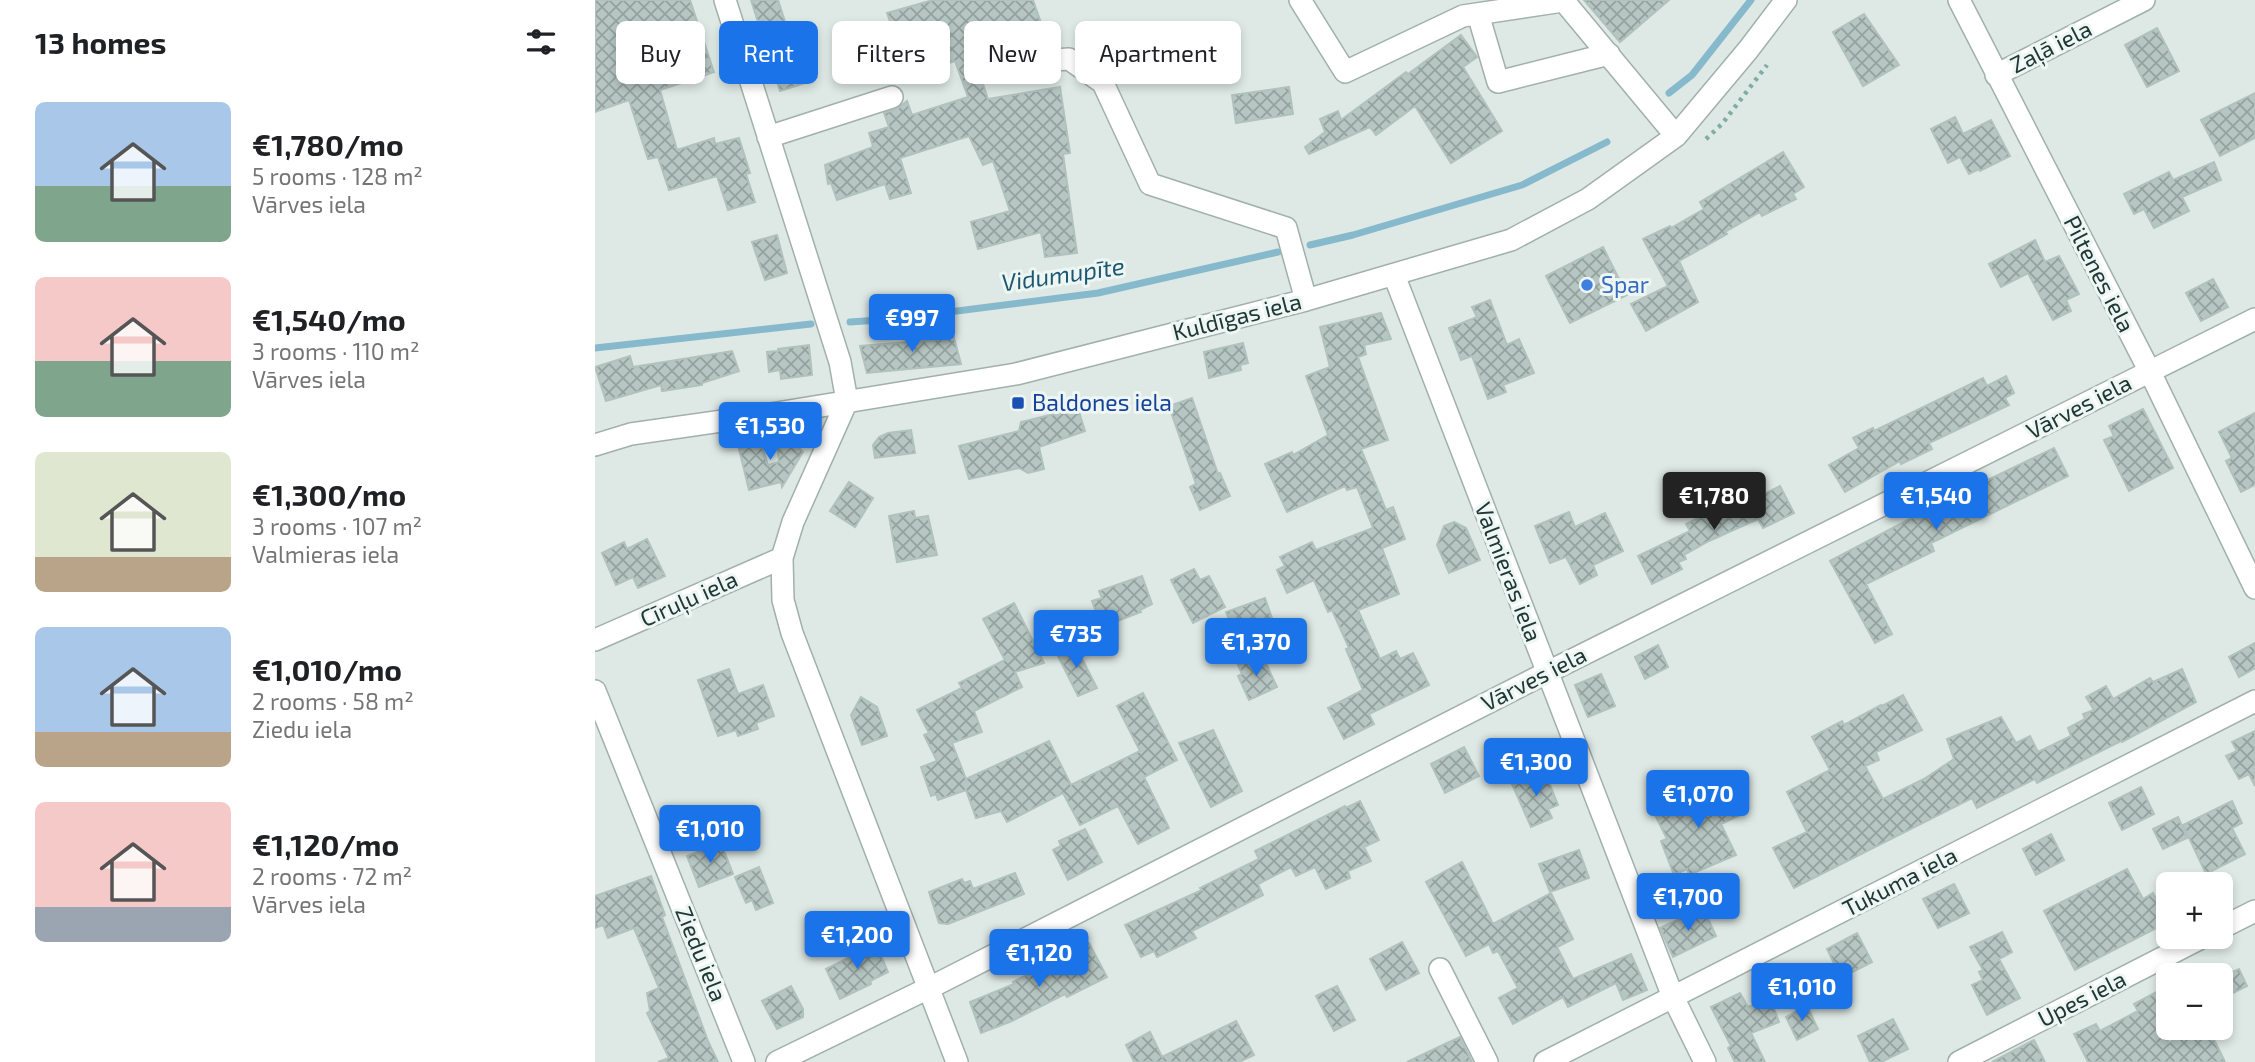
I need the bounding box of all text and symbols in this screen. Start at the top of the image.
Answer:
street label: Zaļā iela [2005,14,2097,80]
chip: Buy [616,21,705,84]
chip: Rent [719,21,818,84]
chip: Filters [832,21,950,84]
chip: New [964,21,1061,84]
chip: Apartment [1075,21,1241,84]
icon: filters [522,23,560,61]
text: 13 homes [35,24,166,60]
text: €1,780/mo [252,126,404,162]
icon: home [91,130,175,214]
text: 5 rooms · 128 m² [252,162,423,190]
text: Vārves iela [252,190,366,218]
street label: Piltenes iela [2059,211,2141,337]
water label: Vidumupīte [999,251,1126,296]
place label: Spar [1601,270,1649,298]
marker: Spar [1579,277,1595,293]
street label: Kuldīgas iela [1169,286,1304,346]
pin: €997 [871,294,953,354]
text: €1,540/mo [252,301,406,337]
text: €997 [885,303,939,331]
icon: home [91,305,175,389]
text: 3 rooms · 110 m² [252,337,419,365]
text: Vārves iela [252,365,366,393]
street label: Vārves iela [2021,368,2136,444]
place label: Baldones iela [1032,388,1172,416]
marker: Baldones iela [1010,395,1026,411]
pin: €1,530 [713,402,827,462]
text: €1,530 [735,411,805,439]
pin: €1,780 [1657,472,1771,532]
pin: €1,540 [1879,472,1993,532]
text: €1,300/mo [252,476,406,512]
icon: home [91,480,175,564]
text: €1,780 [1679,481,1749,509]
text: €1,540 [1900,481,1972,509]
street label: Valmieras iela [1469,498,1548,645]
text: 3 rooms · 107 m² [252,512,422,540]
text: Valmieras iela [252,540,399,568]
street label: Cīruļu iela [636,564,742,634]
pin: €735 [1035,610,1117,670]
pin: €1,370 [1199,618,1313,678]
text: €735 [1050,619,1102,647]
text: €1,370 [1221,627,1291,655]
street label: Vārves iela [1476,640,1591,716]
text: €1,010/mo [252,651,402,687]
icon: home [91,655,175,739]
text: 2 rooms · 58 m² [252,687,414,715]
text: Ziedu iela [252,715,352,743]
pin: €1,300 [1479,738,1593,798]
text: €1,300 [1500,747,1572,775]
pin: €1,070 [1641,770,1755,830]
text: €1,070 [1662,779,1734,807]
pin: €1,010 [653,806,767,865]
text: €1,010 [675,814,745,842]
text: €1,120/mo [252,826,399,862]
icon: home [91,830,175,914]
street label: Tukuma iela [1838,840,1961,922]
text: 2 rooms · 72 m² [252,862,412,890]
map controls [2156,872,2233,1040]
button: + [2156,872,2233,949]
pin: €1,700 [1631,874,1745,933]
text: €1,700 [1653,882,1723,910]
text: Vārves iela [252,890,366,918]
street label: Ziedu iela [670,902,734,1005]
pin: €1,200 [800,912,914,971]
text: €1,200 [821,920,893,948]
pin: €1,120 [982,930,1096,989]
text: €1,120 [1005,938,1073,966]
button: − [2156,963,2233,1040]
pin: €1,010 [1745,964,1859,1023]
street label: Upes iela [2033,964,2130,1032]
text: €1,010 [1767,972,1837,1000]

